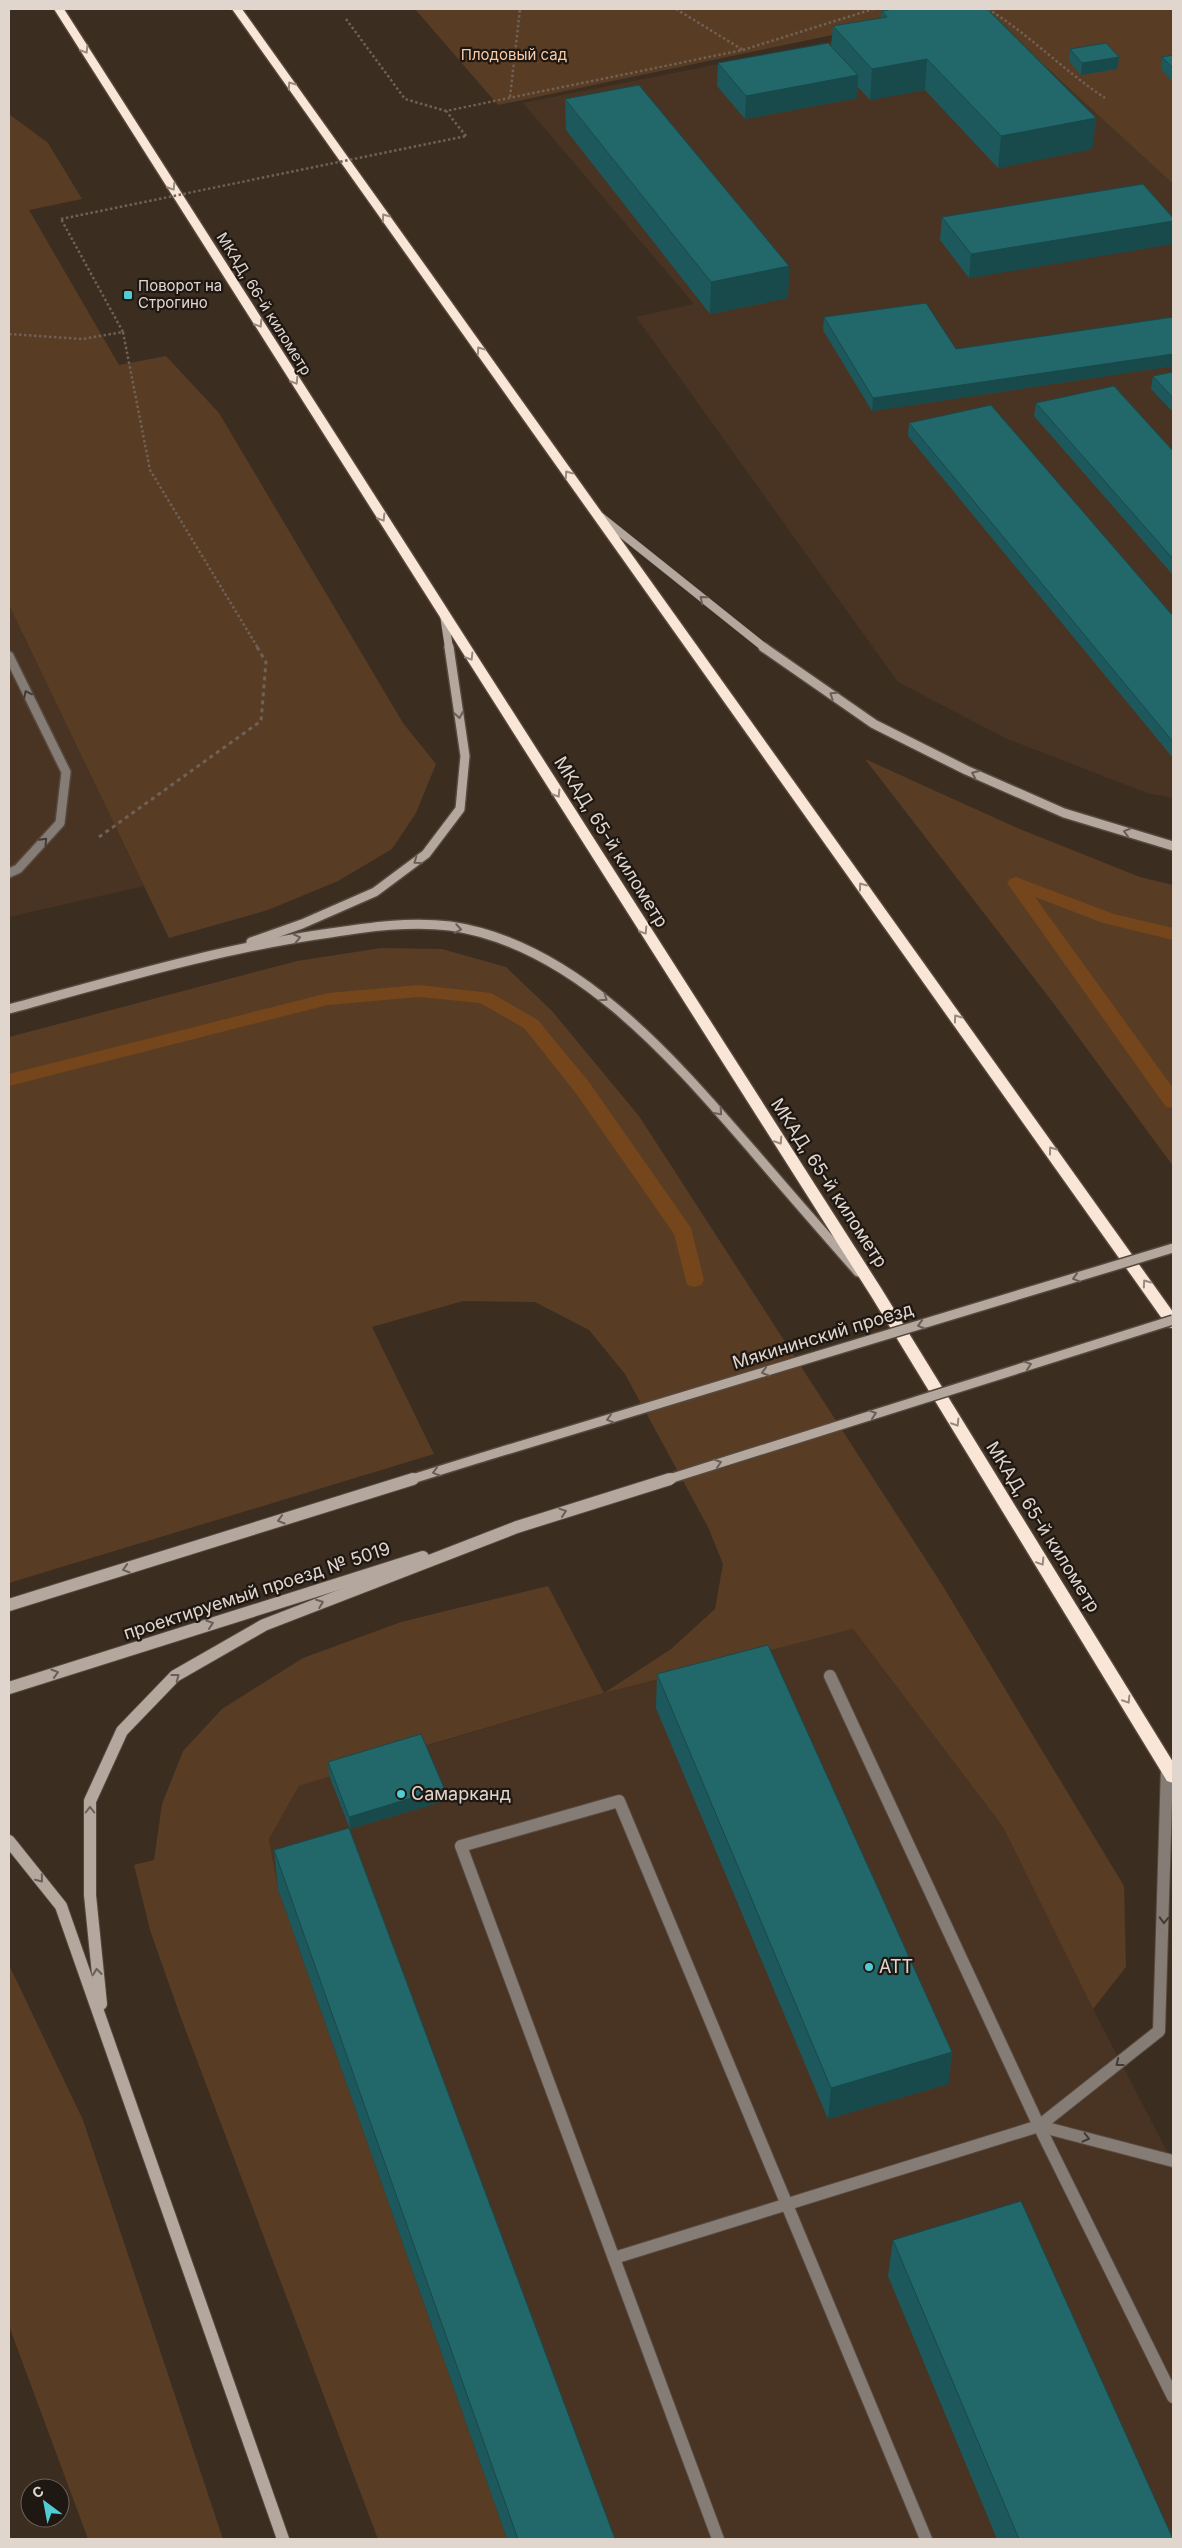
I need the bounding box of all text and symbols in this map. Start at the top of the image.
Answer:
one-way arrow [79,45,89,54]
park label: Плодовый сад [461,45,567,64]
one-way arrow [288,81,297,90]
one-way arrow [166,182,176,191]
one-way arrow [382,213,391,223]
street label: МКАД, 66-й километр [213,229,316,379]
place label: Поворот на Строгино [138,276,222,312]
marker: Поворот на Строгино [122,289,134,301]
one-way arrow [253,319,263,328]
one-way arrow [476,346,486,355]
one-way arrow [289,376,299,385]
one-way arrow [565,470,574,480]
one-way arrow [376,513,386,522]
one-way arrow [700,596,709,604]
one-way arrow [464,651,473,660]
one-way arrow [23,690,33,699]
one-way arrow [830,692,839,701]
one-way arrow [454,711,464,720]
street label: МКАД, 65-й километр [550,752,673,931]
one-way arrow [971,770,980,781]
one-way arrow [551,788,560,797]
one-way arrow [1123,828,1131,838]
one-way arrow [38,837,47,846]
one-way arrow [413,855,423,864]
one-way arrow [859,882,868,892]
one-way arrow [454,923,463,934]
one-way arrow [638,925,647,935]
one-way arrow [292,933,301,943]
one-way arrow [598,991,607,1001]
one-way arrow [954,1014,963,1024]
street label: МКАД, 65-й километр [767,1094,892,1271]
one-way arrow [713,1106,722,1115]
one-way arrow [773,1136,782,1145]
one-way arrow [1049,1146,1058,1156]
one-way arrow [1073,1272,1081,1282]
one-way arrow [1142,1279,1152,1288]
street label: Мякининский проезд [730,1298,916,1373]
one-way arrow [917,1319,925,1329]
one-way arrow [1023,1361,1032,1371]
one-way arrow [762,1366,770,1376]
one-way arrow [868,1410,877,1420]
one-way arrow [606,1413,614,1423]
one-way arrow [950,1418,960,1427]
street label: МКАД, 65-й километр [982,1437,1105,1616]
one-way arrow [713,1459,722,1469]
one-way arrow [433,1466,441,1476]
one-way arrow [558,1508,567,1518]
one-way arrow [278,1515,286,1525]
street label: проектируемый проезд № 5019 [121,1537,393,1644]
one-way arrow [1035,1556,1045,1565]
one-way arrow [122,1563,131,1573]
one-way arrow [315,1599,324,1609]
one-way arrow [206,1620,214,1630]
one-way arrow [51,1669,59,1679]
one-way arrow [170,1674,179,1682]
one-way arrow [1120,1695,1130,1704]
place label: Самарканд [411,1783,511,1804]
marker: Самарканд [395,1788,407,1800]
one-way arrow [85,1805,95,1813]
one-way arrow [34,1873,42,1882]
one-way arrow [1158,1916,1169,1924]
place label: АТТ [879,1956,913,1977]
marker: АТТ [863,1961,875,1973]
one-way arrow [92,1967,103,1975]
one-way arrow [1116,2057,1125,2066]
one-way arrow [1082,2132,1091,2143]
north arrow [20,2478,70,2528]
text: С [29,2482,47,2502]

